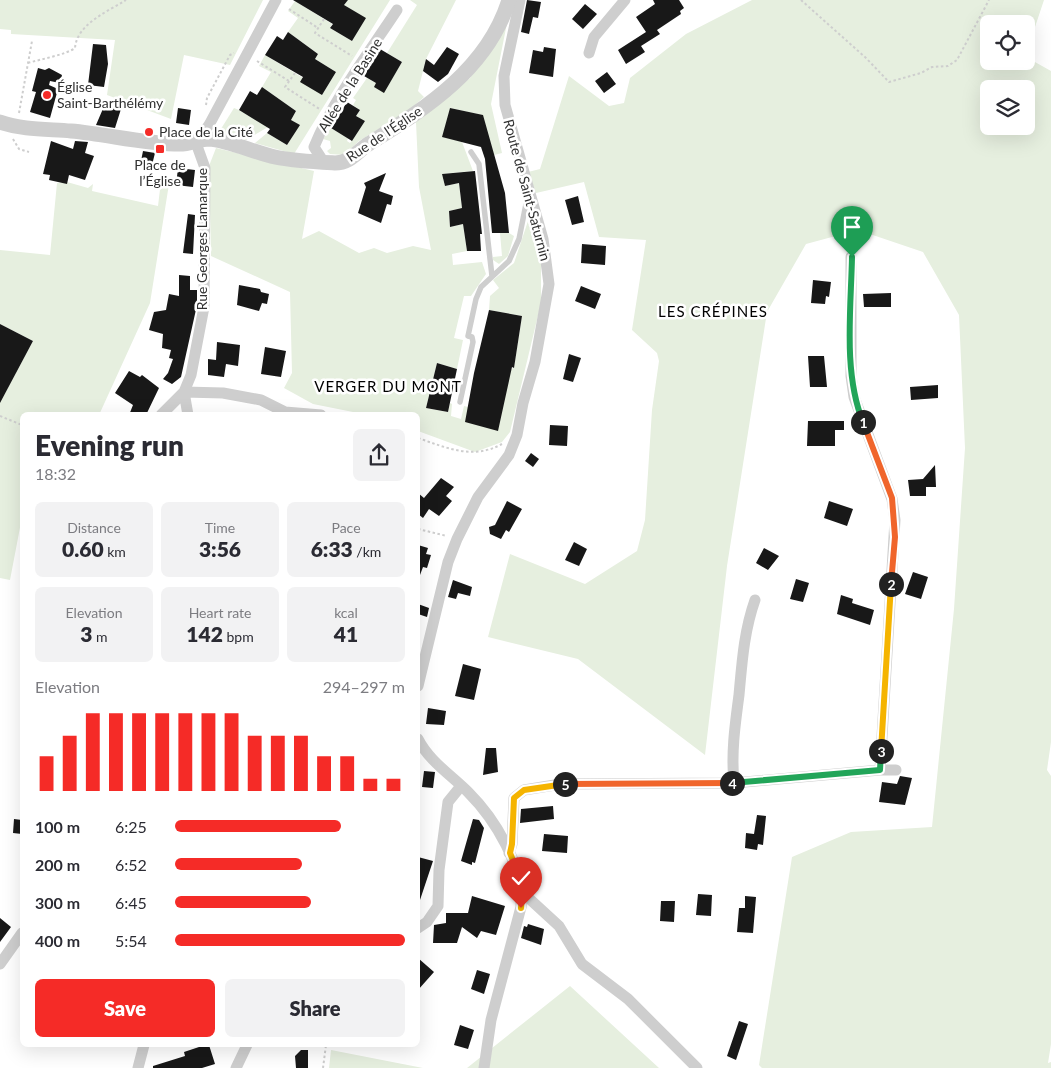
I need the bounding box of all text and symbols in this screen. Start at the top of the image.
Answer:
map controls [980,15,1035,135]
button: locate [980,15,1035,70]
street label: Allée de la Basine [314,35,385,135]
place label: Église Saint-Barthélémy [57,78,164,111]
button: layers [980,80,1035,135]
marker: Église Saint-Barthélémy [41,89,53,101]
street label: Rue de l'Église [343,102,425,165]
street label: Route de Saint-Saturnin [500,117,555,263]
place label: Place de la Cité [159,123,253,140]
marker: Place de la Cité [143,126,155,138]
marker: Place de l’Église [154,143,166,155]
place label: Place de l’Église [134,156,186,189]
street label: Rue Georges Lamarque [193,168,210,310]
pin [831,206,873,257]
icon: arrive [838,213,866,241]
district label: LES CRÉPINES [658,302,768,320]
district label: VERGER DU MONT [314,377,462,395]
pin: 1 [850,410,876,434]
text: 1 [859,414,868,431]
text: Evening run [35,428,184,462]
button: share [353,429,405,481]
text: 18:32 [35,464,76,483]
text: Distance [67,519,121,536]
text: Time [205,519,235,536]
text: Pace [331,519,361,536]
text: 0.60 [62,536,104,561]
text: 3:56 [199,536,241,561]
text: 6:33 [311,536,353,561]
text: km [104,543,126,560]
text: /km [353,543,381,560]
pin: 2 [878,572,904,596]
text: 2 [887,576,896,593]
text: Elevation [66,604,122,621]
text: Heart rate [189,604,251,621]
text: kcal [334,604,358,621]
text: 3 [80,621,93,646]
text: 142 [186,621,223,646]
text: 41 [334,621,358,646]
text: m [93,628,108,645]
text: bpm [223,628,254,645]
text: Elevation [35,677,100,696]
text: 294–297 m [323,677,405,696]
pin: 3 [868,738,894,764]
text: 3 [877,743,886,760]
pin: 4 [720,770,744,796]
pin: 5 [552,772,578,796]
text: 4 [728,775,737,792]
text: 5 [561,776,570,793]
text: 100 m [35,817,80,836]
text: 6:25 [115,817,147,836]
text: 200 m [35,855,80,874]
text: 6:52 [115,855,147,874]
pin [500,857,542,908]
icon: check [507,864,535,892]
text: 300 m [35,893,80,912]
text: 6:45 [115,893,147,912]
text: 400 m [35,931,80,950]
text: 5:54 [115,931,147,950]
button: Save [35,979,215,1037]
button: Share [225,979,405,1037]

